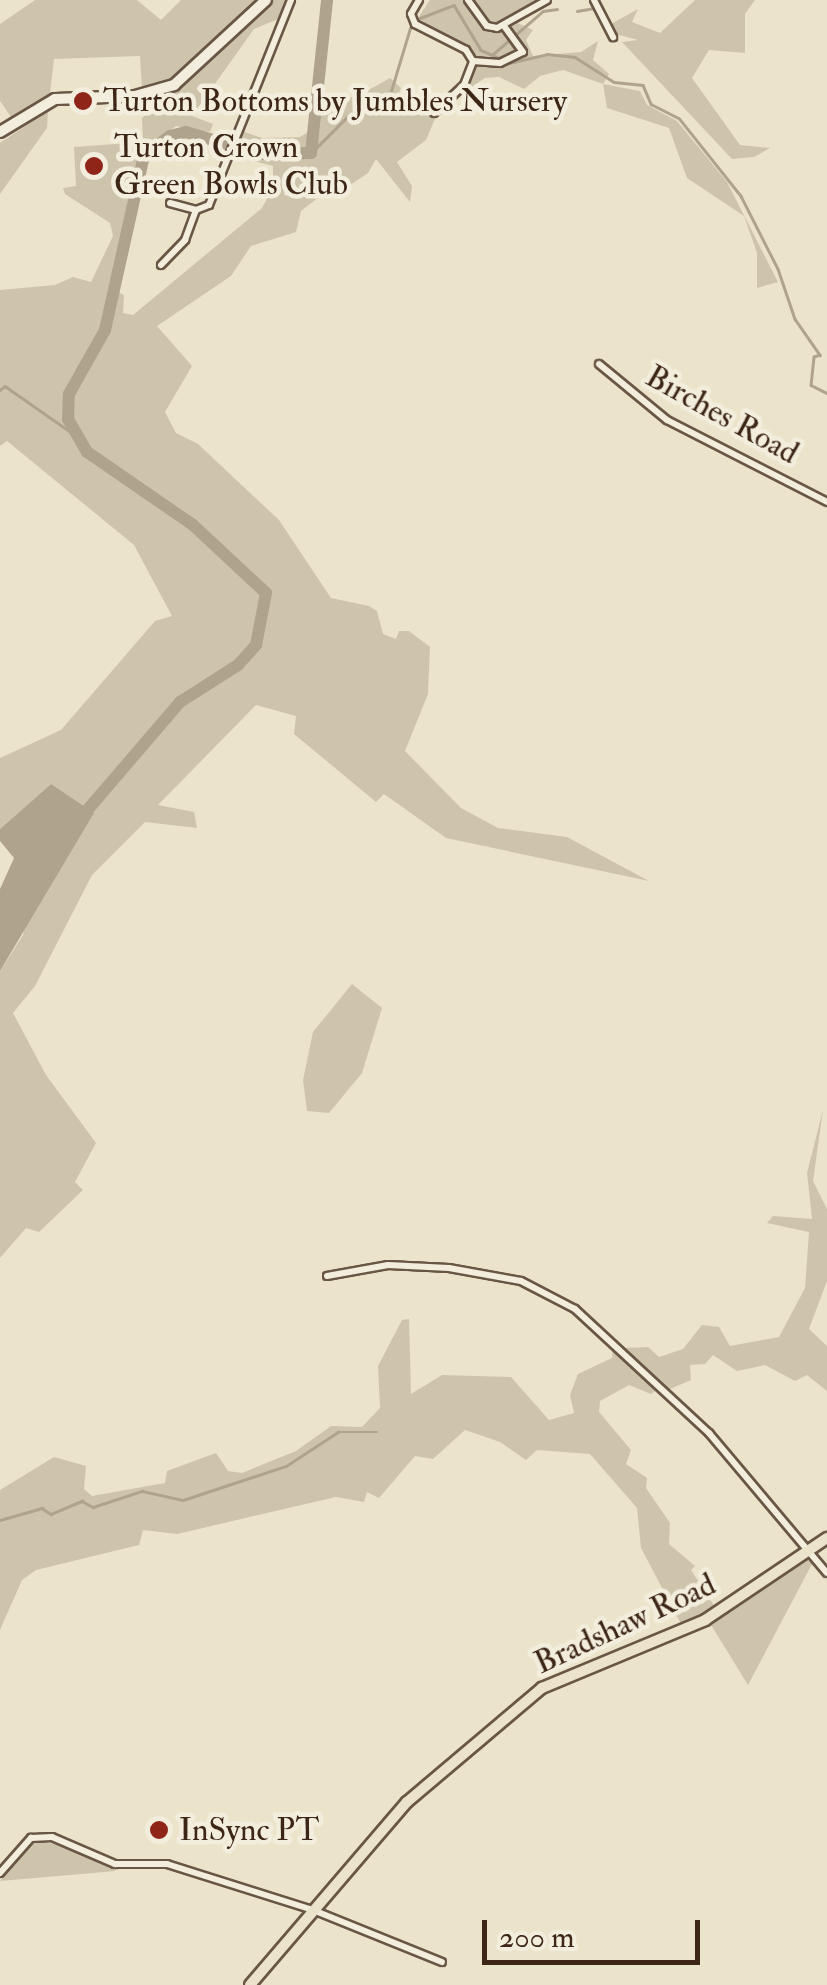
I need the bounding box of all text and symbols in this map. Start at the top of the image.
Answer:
place label: Turton Bottoms by Jumbles Nursery [103,82,567,120]
marker: Turton Bottoms by Jumbles Nursery [72,90,94,112]
place label: Turton Crown Green Bowls Club [114,129,348,204]
marker: Turton Crown Green Bowls Club [83,155,105,177]
street label: Birches Road [639,357,805,473]
street label: Bradshaw Road [528,1565,722,1683]
place label: InSync PT [179,1811,319,1849]
marker: InSync PT [148,1819,170,1841]
scale bar [487,1900,704,1962]
text: 200 m [499,1919,575,1956]

